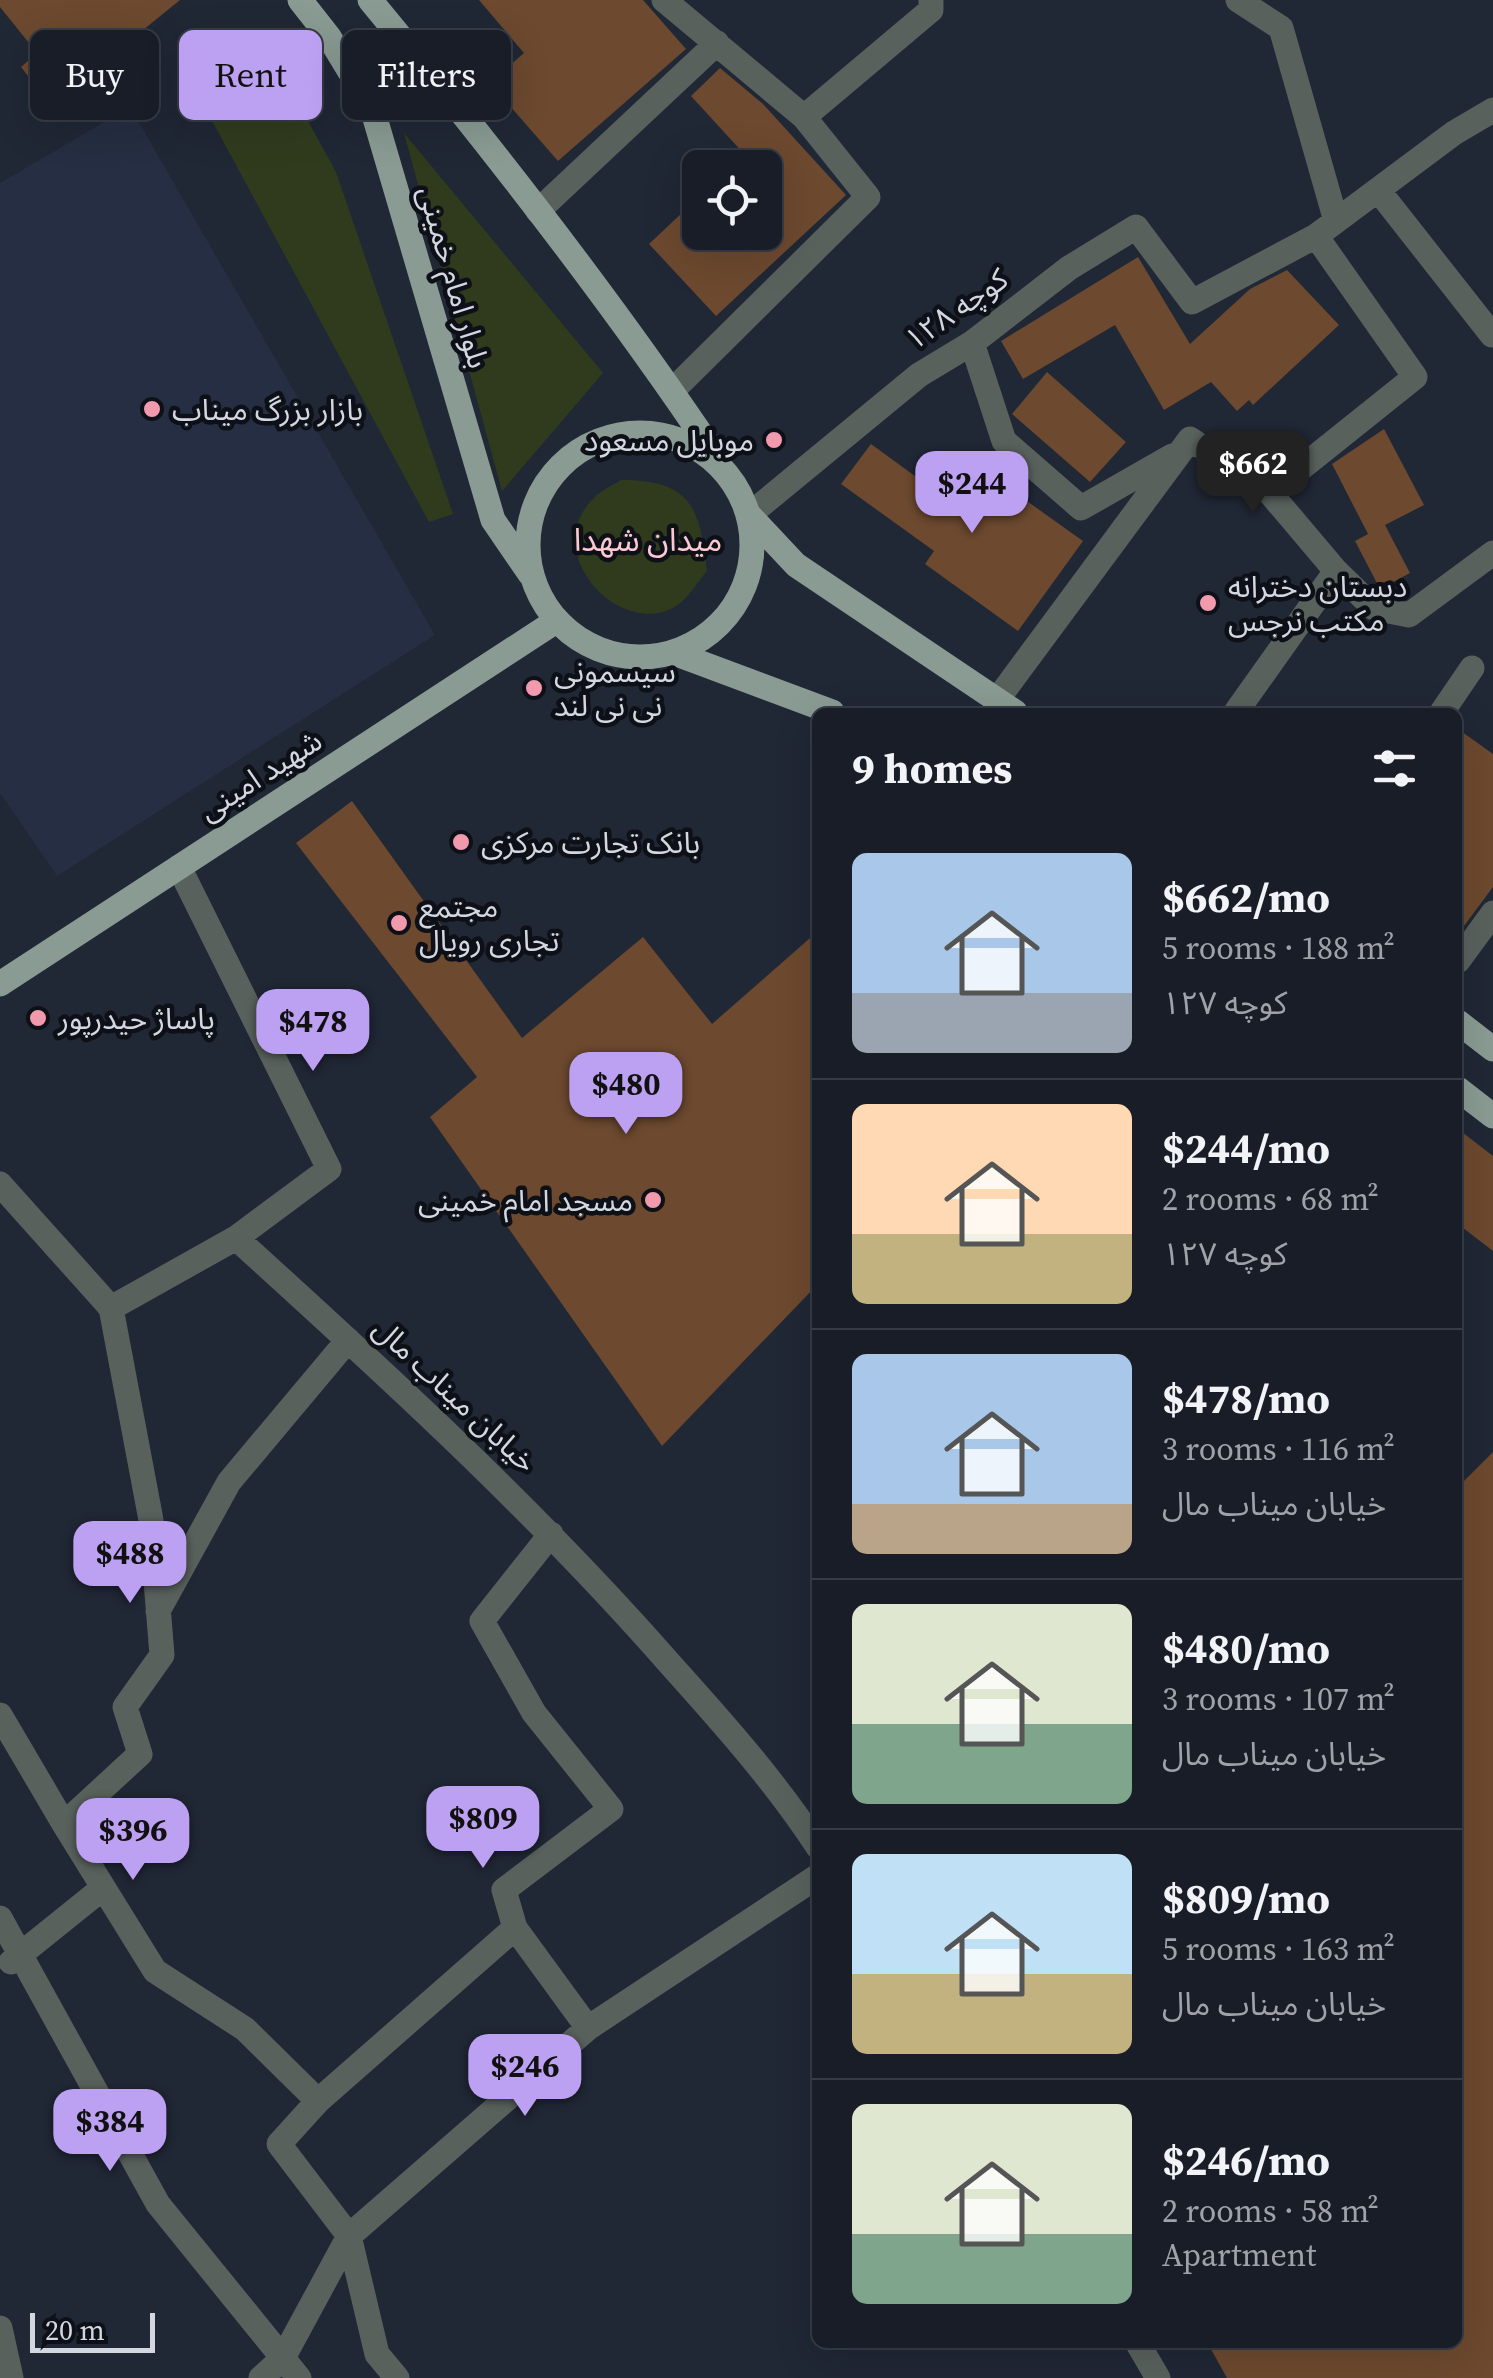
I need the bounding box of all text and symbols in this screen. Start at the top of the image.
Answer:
chip: Buy [30,30,159,120]
chip: Rent [179,30,322,120]
chip: Filters [342,30,511,120]
map controls [682,150,782,250]
button: locate [682,150,782,250]
street label: بلوار امام خمینی [406,181,500,374]
street label: کوچه ۱۲۸ [896,258,1016,359]
place label: بازار بزرگ میناب [172,389,363,430]
marker: بازار بزرگ میناب [141,398,163,420]
place label: موبایل مسعود [584,420,754,461]
marker: موبایل مسعود [763,429,785,451]
pin: $662 [1194,431,1312,516]
text: $662 [1218,441,1288,485]
pin: $244 [913,451,1031,536]
text: $244 [937,461,1007,505]
district label: میدان شهدا [574,518,722,562]
place label: دبستان دخترانه مکتب نرجس [1228,566,1407,641]
marker: دبستان دخترانه مکتب نرجس [1197,592,1219,614]
place label: سیسمونی نی نی لند [554,651,676,726]
marker: سیسمونی نی نی لند [523,677,545,699]
street label: شهید امینی [190,720,330,830]
text: 9 homes [852,739,1012,797]
icon: filters [1367,741,1422,796]
place label: بانک تجارت مرکزی [481,822,700,863]
marker: بانک تجارت مرکزی [450,831,472,853]
text: $662/mo [1162,868,1330,926]
place label: مجتمع تجاری رویال [419,886,560,961]
icon: home [932,893,1052,1013]
marker: مجتمع تجاری رویال [388,912,410,934]
text: 5 rooms · 188 m² [1162,926,1395,970]
text: کوچه ۱۲۷ [1162,981,1287,1025]
pin: $478 [254,989,372,1074]
place label: پاساژ حیدرپور [57,998,215,1039]
text: $478 [278,999,348,1043]
marker: پاساژ حیدرپور [27,1007,49,1029]
pin: $480 [567,1052,685,1137]
text: $480 [591,1062,661,1106]
text: $244/mo [1162,1119,1330,1177]
icon: home [932,1144,1052,1264]
text: 2 rooms · 68 m² [1162,1177,1379,1221]
place label: مسجد امام خمینی [418,1180,633,1223]
marker: مسجد امام خمینی [642,1189,664,1211]
text: کوچه ۱۲۷ [1162,1232,1287,1276]
street label: خیابان میناب مال [364,1308,546,1482]
text: $478/mo [1162,1369,1330,1427]
icon: home [932,1394,1052,1514]
text: 3 rooms · 116 m² [1162,1427,1395,1471]
text: خیابان میناب مال [1162,1482,1386,1526]
pin: $488 [71,1521,189,1606]
text: $488 [95,1531,165,1575]
text: $480/mo [1162,1619,1330,1677]
icon: home [932,1644,1052,1764]
text: 3 rooms · 107 m² [1162,1677,1395,1721]
text: خیابان میناب مال [1162,1732,1386,1776]
pin: $809 [424,1786,542,1871]
text: $809 [448,1796,518,1840]
pin: $396 [74,1798,192,1883]
text: $396 [98,1808,168,1852]
text: $809/mo [1162,1869,1330,1927]
icon: home [932,1894,1052,2014]
text: 5 rooms · 163 m² [1162,1927,1395,1971]
text: خیابان میناب مال [1162,1982,1386,2026]
pin: $246 [466,2034,584,2119]
text: $246 [490,2044,560,2088]
pin: $384 [51,2089,169,2174]
text: $384 [75,2099,145,2143]
text: $246/mo [1162,2131,1330,2189]
icon: home [932,2144,1052,2264]
text: 2 rooms · 58 m² [1162,2189,1379,2233]
text: Apartment [1162,2233,1316,2277]
scale bar [30,2308,155,2352]
text: 20 m [45,2311,105,2349]

